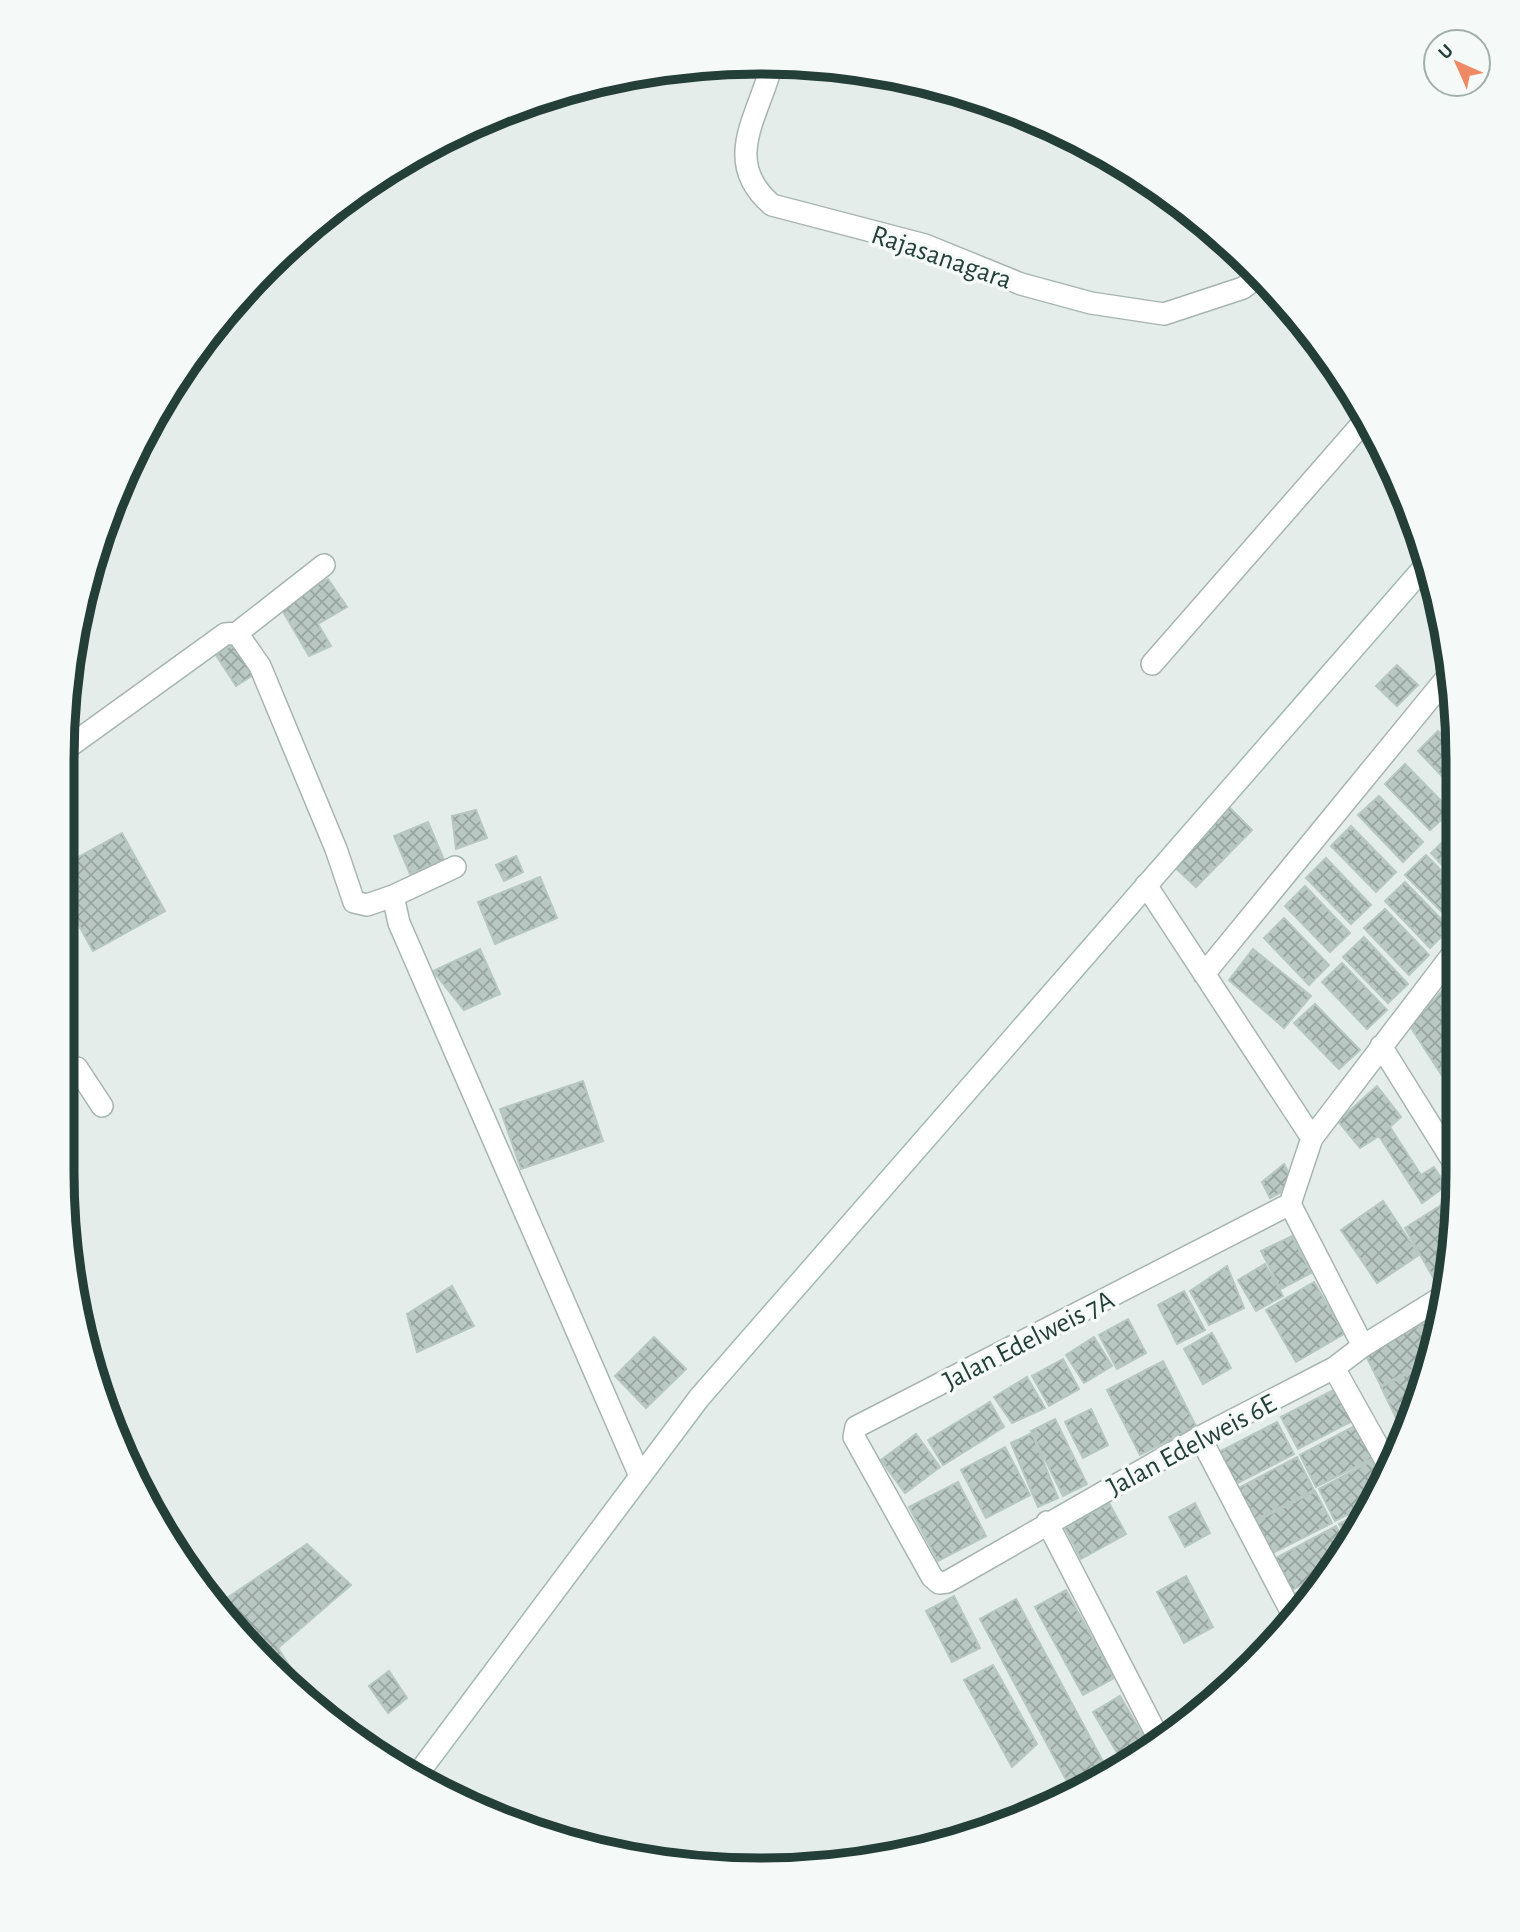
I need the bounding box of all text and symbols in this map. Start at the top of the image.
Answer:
north arrow [1422,28,1492,98]
text: U [1435,41,1457,63]
street label: Rajasanagara [868,221,1015,295]
street label: Jalan Edelweis 7A [939,1286,1119,1396]
street label: Jalan Edelweis 6E [1103,1390,1281,1502]

